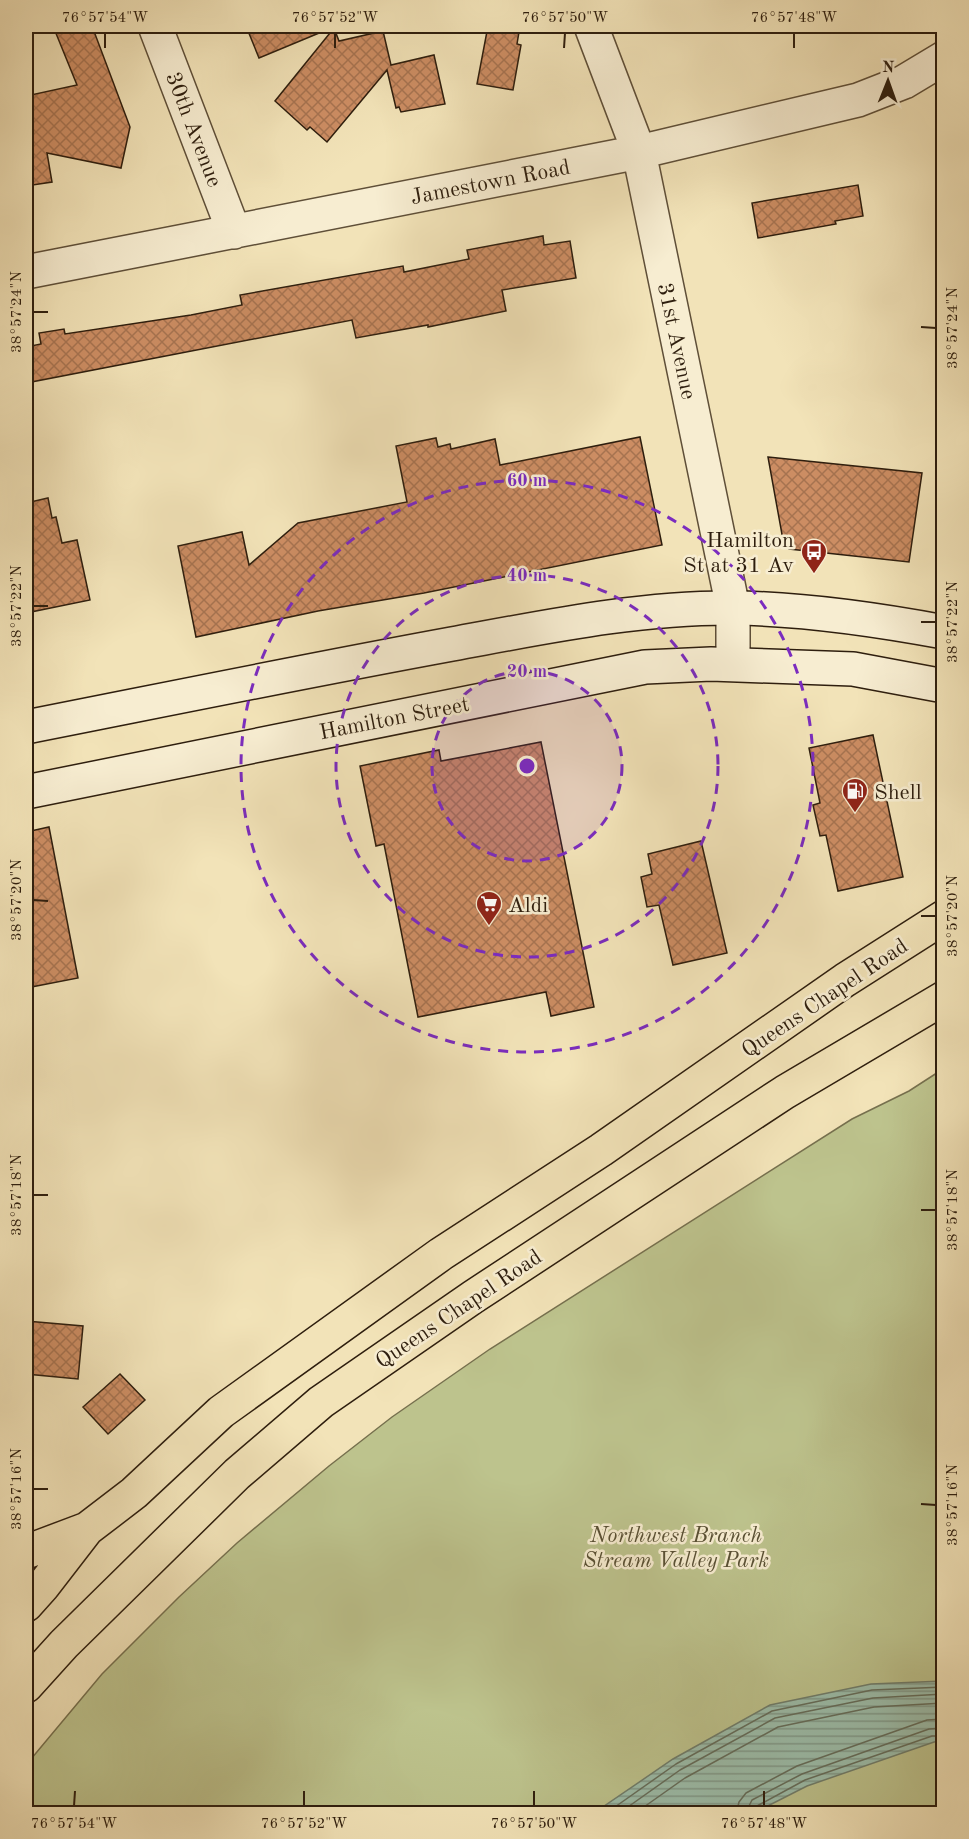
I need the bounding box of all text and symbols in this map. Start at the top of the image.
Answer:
text: 76°57'54"W [62,11,148,26]
text: 76°57'52"W [292,11,378,26]
text: 76°57'50"W [522,11,608,26]
text: 76°57'48"W [751,11,837,26]
north arrow [858,51,918,111]
text: N [882,60,895,76]
street label: 30th Avenue [161,69,225,190]
street label: Jamestown Road [409,157,572,209]
text: 38°57'24"N [10,271,25,353]
street label: 31st Avenue [653,281,699,402]
text: 38°57'24"N [946,287,961,369]
text: 60 m [507,472,547,490]
place label: Hamilton St at 31 Av [683,530,794,577]
bus stop icon: Hamilton St at 31 Av [799,537,829,575]
text: 38°57'22"N [10,565,25,647]
text: 40 m [507,567,547,585]
text: 38°57'22"N [946,581,961,663]
text: 20 m [507,663,547,681]
street label: Hamilton Street [317,694,471,744]
centre of rings [517,756,537,776]
fuel station icon: Shell [840,776,870,814]
place label: Shell [874,782,922,804]
text: 38°57'20"N [10,859,25,941]
text: 38°57'20"N [946,875,961,957]
supermarket icon: Aldi [474,889,504,927]
place label: Aldi [508,895,548,917]
street label: Queens Chapel Road [738,935,912,1062]
text: 38°57'18"N [10,1154,25,1236]
text: 38°57'18"N [946,1169,961,1251]
street label: Queens Chapel Road [372,1246,546,1373]
text: 38°57'16"N [10,1448,25,1530]
text: 38°57'16"N [946,1464,961,1546]
park label: Northwest Branch Stream Valley Park [583,1525,769,1572]
text: 76°57'54"W [31,1817,117,1832]
text: 76°57'52"W [261,1817,347,1832]
text: 76°57'50"W [491,1817,577,1832]
text: 76°57'48"W [721,1817,807,1832]

